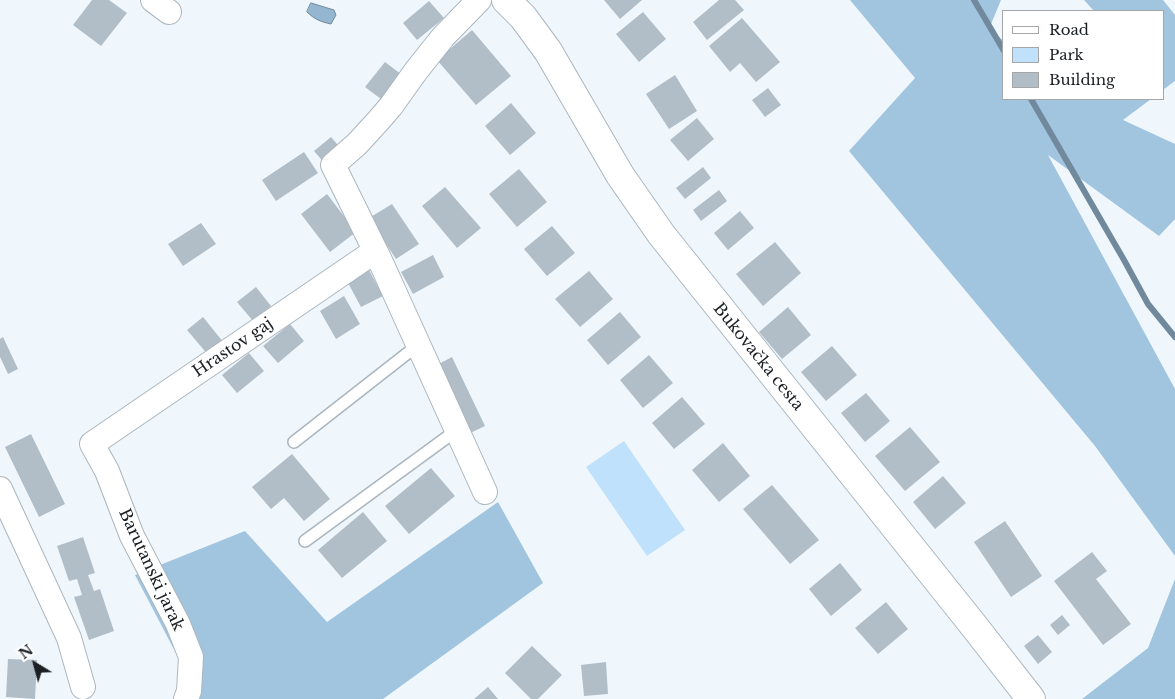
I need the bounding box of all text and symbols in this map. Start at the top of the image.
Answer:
legend [1002,10,1165,100]
text: Road [1049,20,1089,39]
text: Park [1049,45,1084,64]
text: Building [1049,70,1115,89]
street label: Bukovačka cesta [709,299,807,415]
street label: Hrastov gaj [189,314,277,382]
street label: Barutanski jarak [114,506,188,634]
north arrow [10,639,60,689]
text: N [15,641,37,663]

